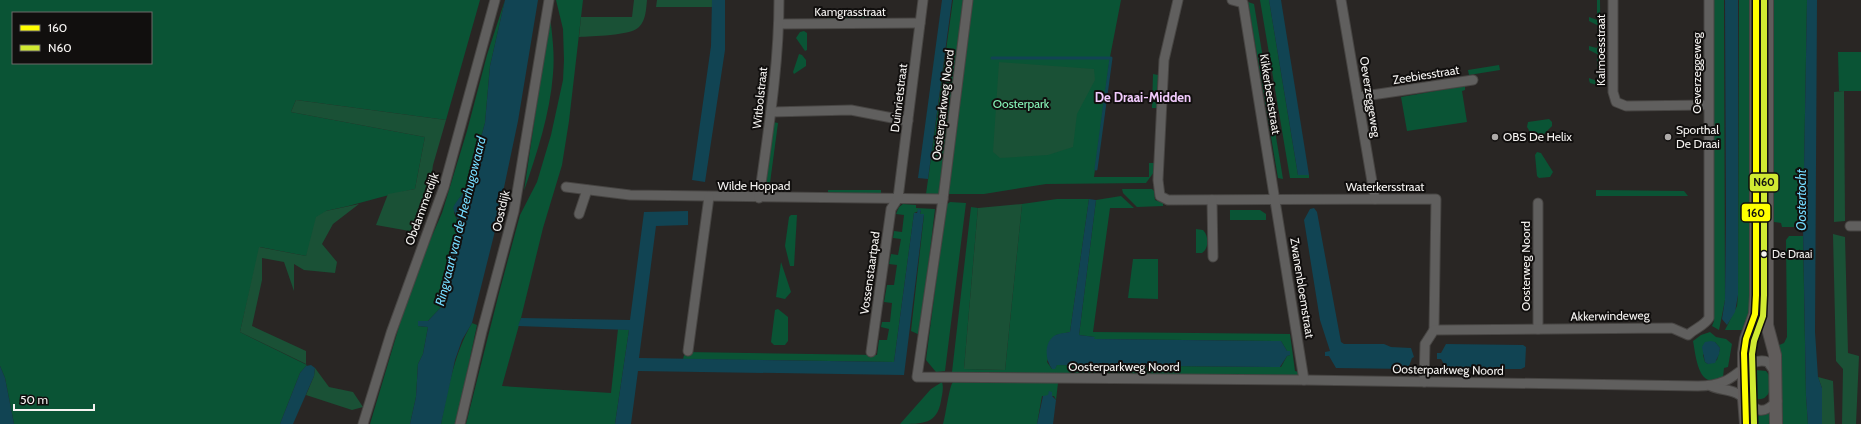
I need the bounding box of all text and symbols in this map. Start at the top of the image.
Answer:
street label: Kamgrasstraat [814,4,886,19]
legend [12,12,152,64]
street label: Kalmoesstraat [1593,14,1608,86]
text: 160 [48,20,67,35]
street label: Oeverzeggeweg [1689,31,1704,114]
text: N60 [48,40,72,55]
street label: Oosterparkweg Noord [928,49,957,161]
street label: Kikkerbeetstraat [1257,53,1284,135]
street label: Oeverzeggeweg [1357,55,1384,139]
street label: Zeebiesstraat [1392,62,1460,87]
street label: Duinrietstraat [887,63,910,133]
street label: Witbolstraat [749,66,770,130]
district label: De Draai-Midden [1095,89,1191,105]
park label: Oosterpark [993,96,1050,111]
place label: Sporthal De Draai [1676,122,1720,151]
place label: OBS De Helix [1503,129,1572,144]
marker: OBS De Helix [1490,132,1500,142]
marker: Sporthal De Draai [1663,132,1673,142]
water label: Ringvaart van de Heerhugowaard [431,135,489,307]
water label: Oostertocht [1793,168,1809,231]
street label: Obdammerdijk [401,170,442,247]
line badge: N60 [1749,173,1779,192]
text: N60 [1753,175,1775,189]
street label: Wilde Hoppad [718,178,790,193]
street label: Waterkersstraat [1346,179,1424,194]
street label: Oostdijk [488,188,513,233]
line badge: 160 [1741,203,1771,222]
text: 160 [1747,206,1765,220]
street label: Oosterweg Noord [1518,221,1533,311]
street label: Vossenstaartpad [856,231,883,315]
street label: Zwanenbloemstraat [1287,237,1318,339]
place label: De Draai [1772,247,1812,261]
marker: De Draai [1759,249,1769,259]
street label: Akkerwindeweg [1570,307,1651,324]
street label: Oosterparkweg Noord [1068,359,1180,374]
street label: Oosterparkweg Noord [1392,361,1504,378]
scale bar [14,386,94,412]
text: 50 m [20,392,48,407]

